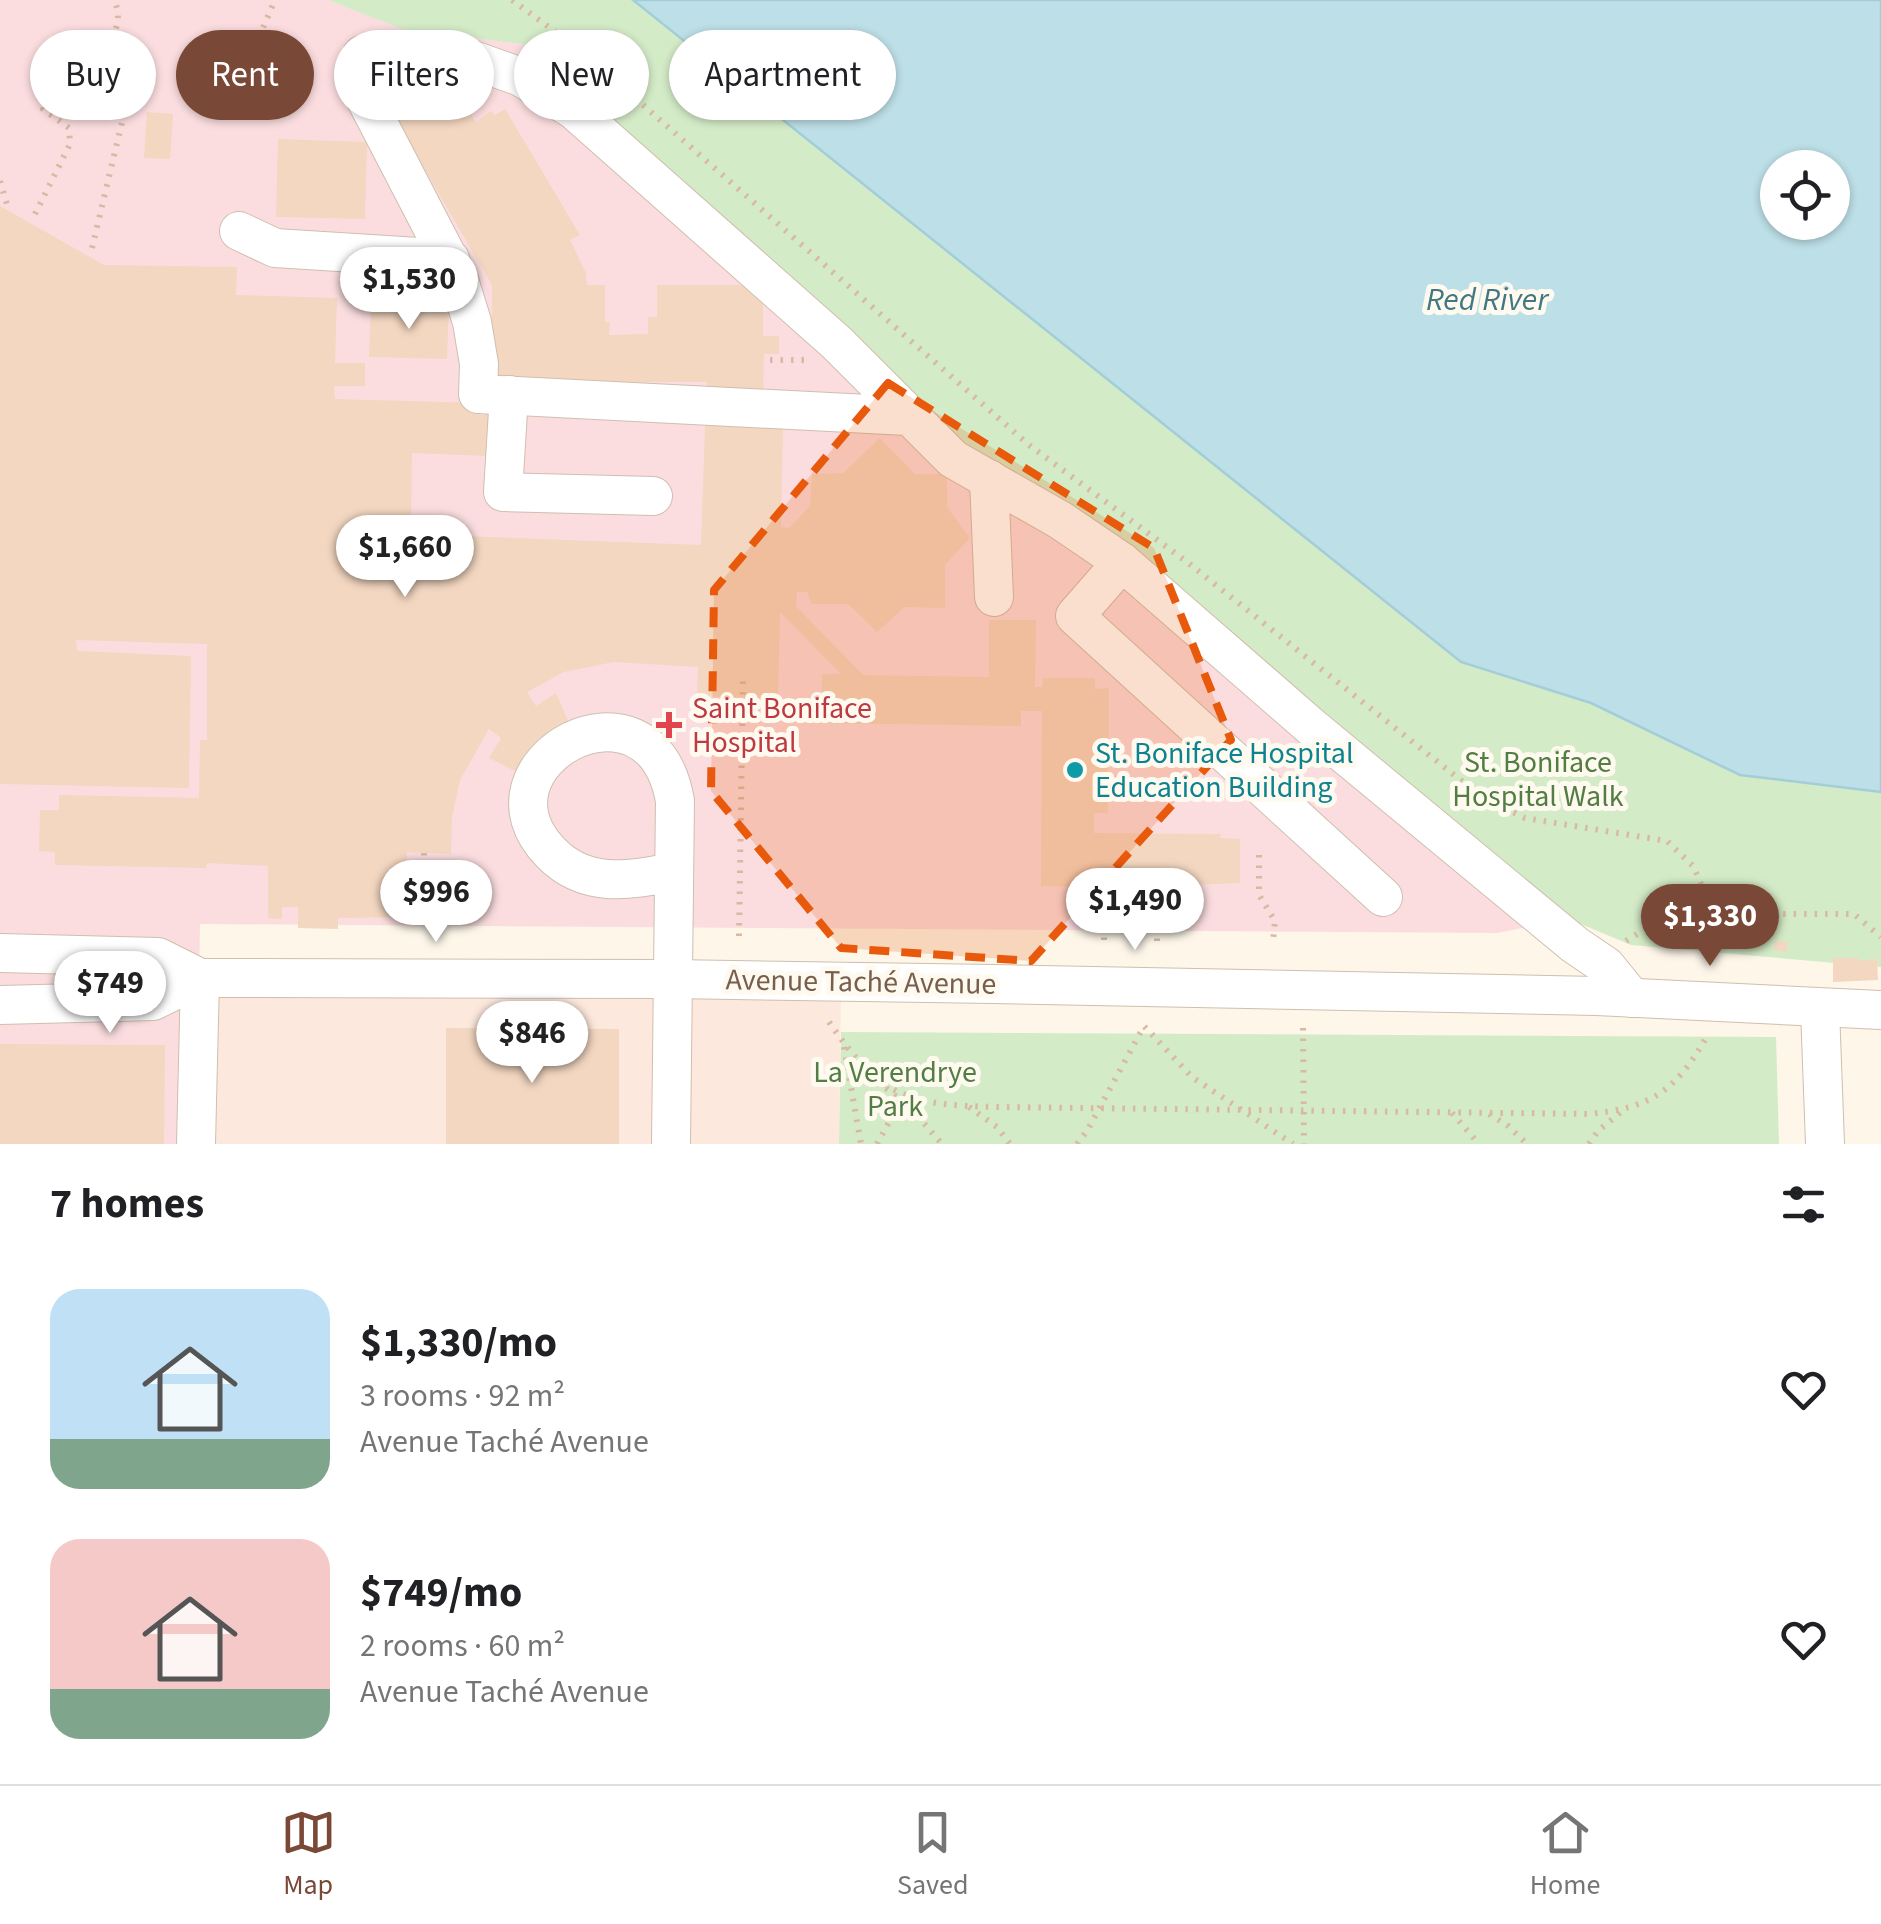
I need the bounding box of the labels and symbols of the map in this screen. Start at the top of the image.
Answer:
pin: $1,530 [328,247,490,332]
water label: Red River [1426,277,1550,323]
pin: $1,660 [324,515,486,600]
place label: Saint Boniface Hospital [692,687,872,764]
marker: Saint Boniface Hospital [656,712,682,738]
place label: St. Boniface Hospital Education Building [1095,732,1354,809]
park label: St. Boniface Hospital Walk [1452,741,1624,818]
marker: St. Boniface Hospital Education Building [1064,759,1086,781]
pin: $996 [377,860,495,945]
pin: $1,490 [1054,868,1216,953]
pin: $1,330 [1629,884,1791,969]
pin: $749 [51,951,169,1036]
street label: Avenue Taché Avenue [725,958,997,1006]
pin: $846 [473,1001,591,1086]
park label: La Verendrye Park [813,1051,977,1128]

